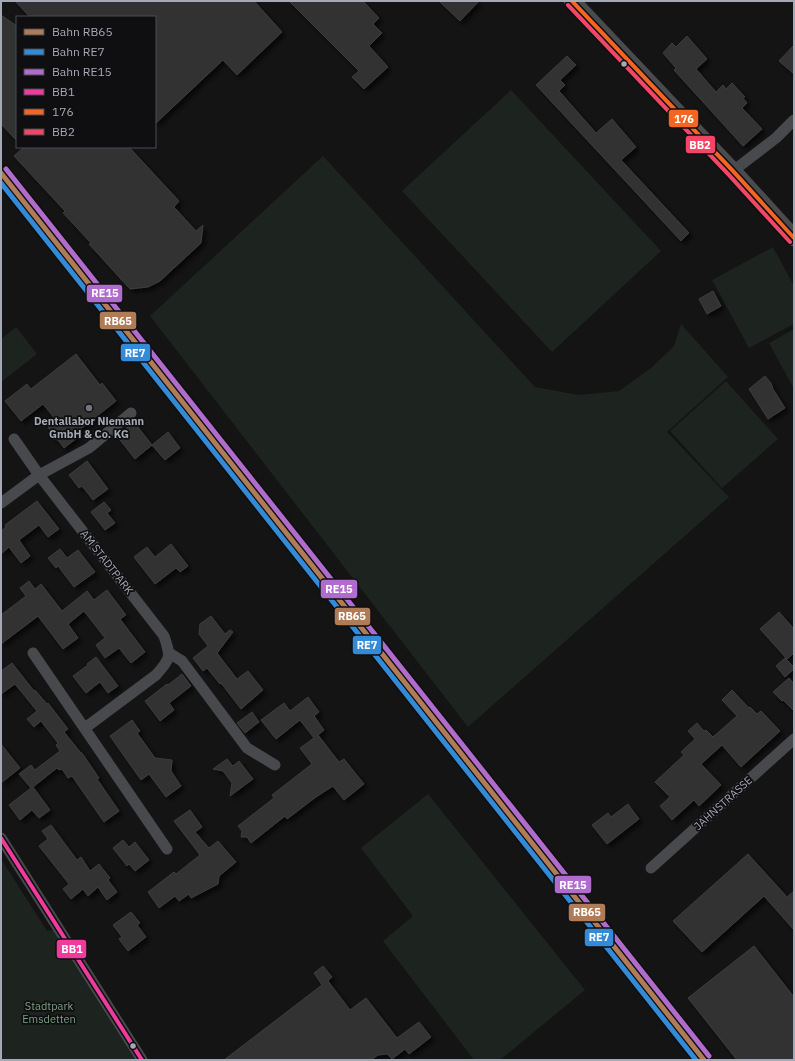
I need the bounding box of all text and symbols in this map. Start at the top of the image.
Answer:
legend [16,16,156,148]
text: Bahn RB65 [52,24,113,39]
text: Bahn RE7 [52,44,105,59]
unlabelled marker [619,59,629,69]
text: Bahn RE15 [52,64,112,79]
text: BB1 [52,84,75,99]
text: 176 [52,104,74,119]
line badge: 176 [668,109,699,128]
text: 176 [674,112,694,126]
text: BB2 [52,124,75,139]
line badge: BB2 [685,135,716,154]
text: BB2 [689,138,711,152]
line badge: RE15 [86,284,123,303]
text: RE15 [91,286,119,300]
line badge: RB65 [99,311,137,330]
text: RB65 [104,314,132,328]
line badge: RE7 [120,343,151,362]
text: RE7 [125,346,146,360]
marker: Dentallabor Niemann GmbH & Co. KG [84,403,94,413]
place label: Dentallabor Niemann GmbH & Co. KG [34,414,144,441]
street label: AM STADTPARK [77,527,137,597]
line badge: RE15 [320,579,358,599]
text: RE15 [325,582,353,596]
line badge: RB65 [334,607,371,626]
text: RB65 [338,609,366,623]
line badge: RE7 [352,635,382,655]
text: RE7 [357,638,378,652]
street label: JAHNSTRASSE [691,773,755,833]
line badge: RE15 [554,875,592,894]
text: RE15 [559,878,587,892]
line badge: RB65 [568,903,606,922]
text: RB65 [573,905,601,919]
line badge: RE7 [584,928,614,947]
text: RE7 [589,930,610,944]
line badge: BB1 [56,939,87,959]
text: BB1 [61,942,83,956]
park label: Stadtpark Emsdetten [22,999,76,1026]
unlabelled marker [128,1041,138,1051]

